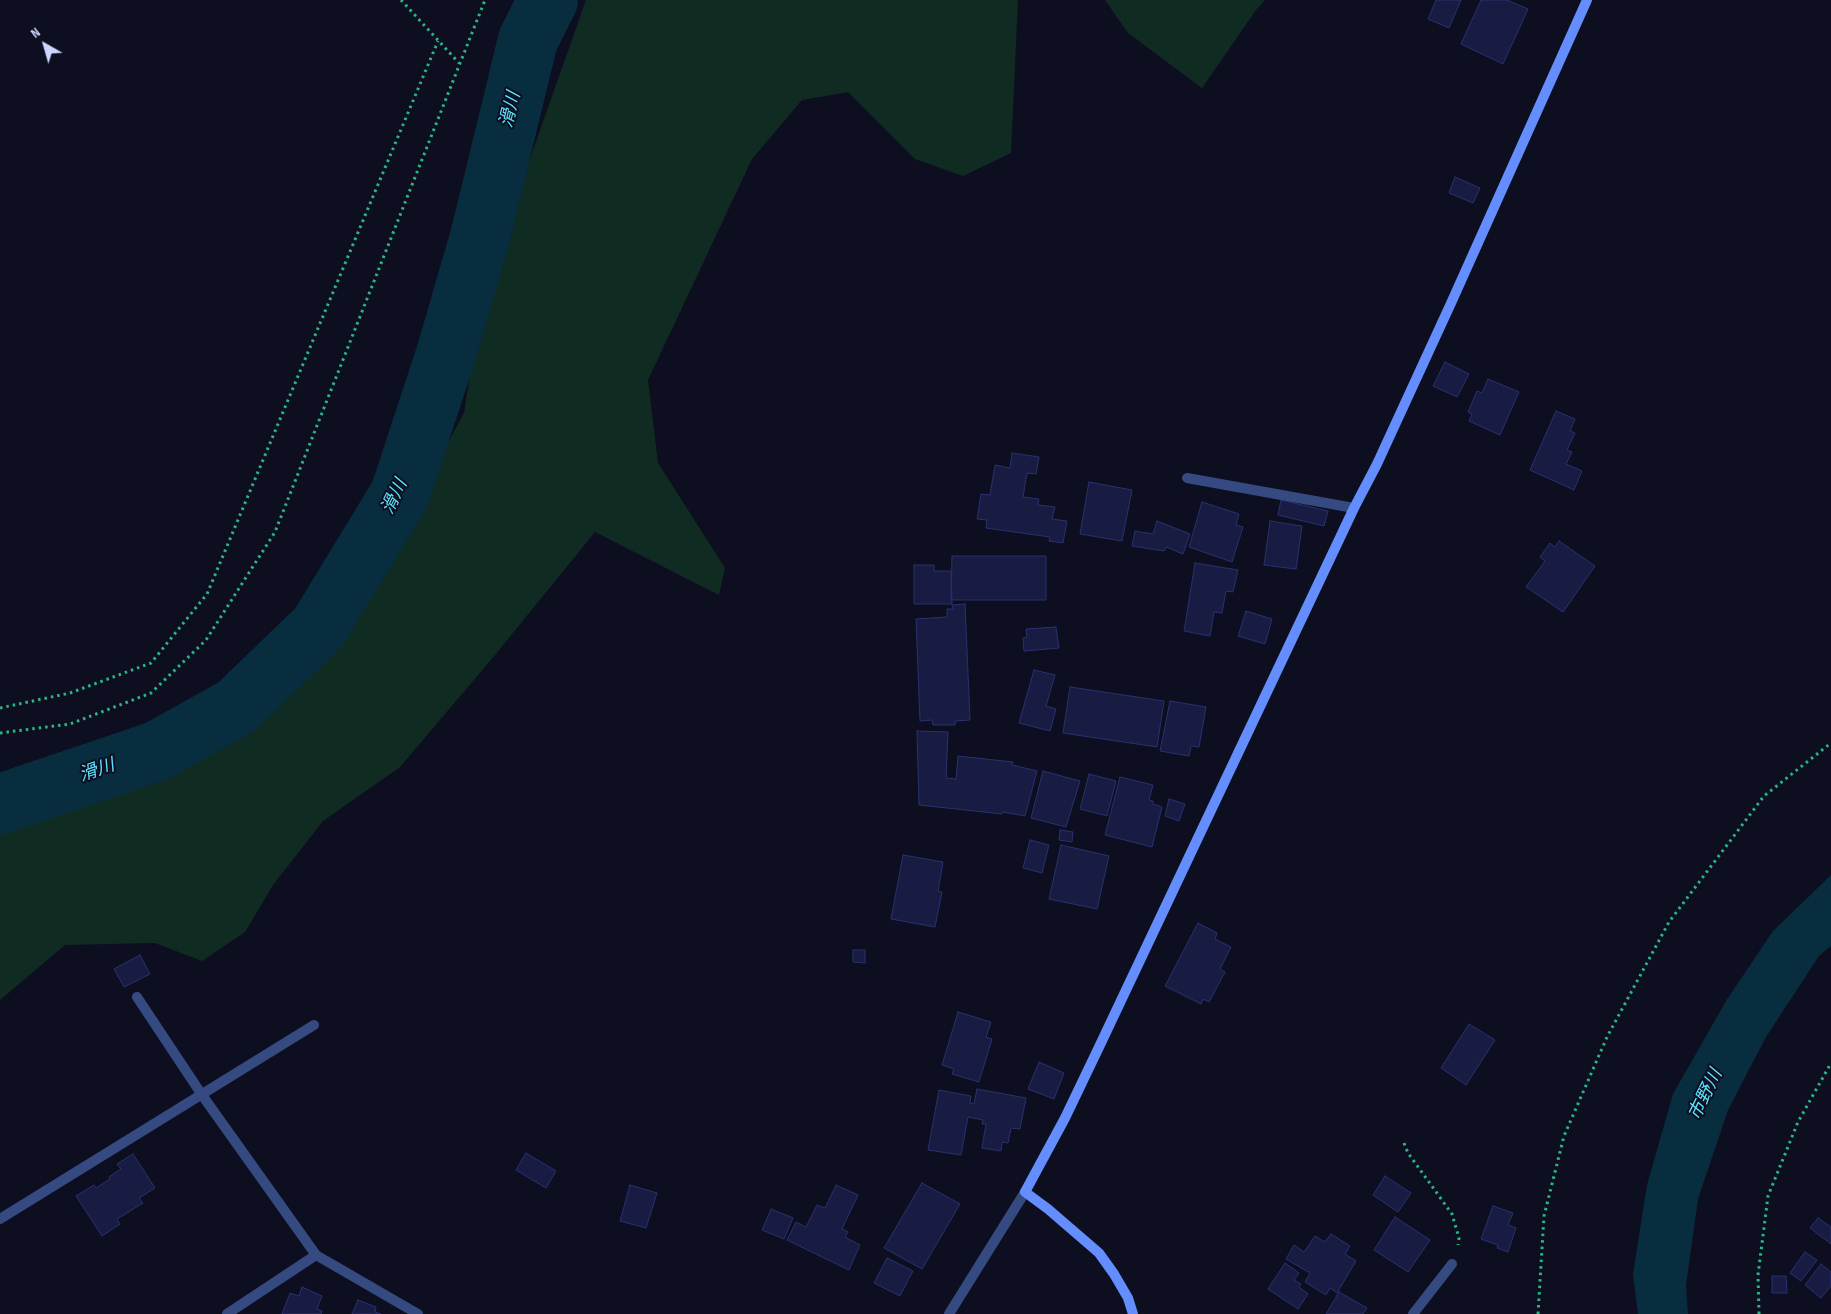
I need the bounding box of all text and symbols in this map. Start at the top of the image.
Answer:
north arrow [20,20,70,70]
text: N [27,24,44,42]
water label: 滑川 [496,90,526,130]
water label: 滑川 [377,476,413,518]
water label: 滑川 [76,755,118,787]
water label: 市野川 [1684,1066,1728,1124]

